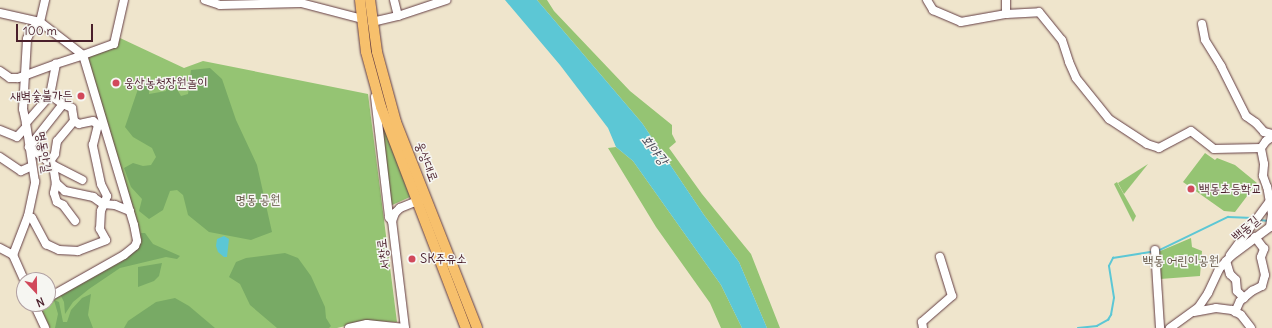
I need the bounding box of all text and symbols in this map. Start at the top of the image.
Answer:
scale bar [18,16,95,42]
text: 100 m [23,23,57,38]
place label: 웅상농청장원놀이 [124,75,208,91]
marker: 웅상농청장원놀이 [111,78,121,88]
place label: 새벽숯불가든 [10,88,73,104]
marker: 새벽숯불가든 [76,91,86,101]
street label: 명동안길 [32,130,54,174]
water label: 회야강 [638,132,672,168]
street label: 웅상대로 [411,140,441,184]
place label: 백동초등학교 [1199,181,1262,197]
marker: 백동초등학교 [1186,184,1196,194]
park label: 명동 공원 [236,192,280,208]
street label: 백동길 [1229,213,1263,245]
street label: 서창로 [374,237,394,271]
place label: SK주유소 [420,251,467,267]
park label: 백동 어린이공원 [1143,253,1219,269]
marker: SK주유소 [407,254,417,264]
north arrow [16,272,56,312]
text: N [34,294,46,310]

